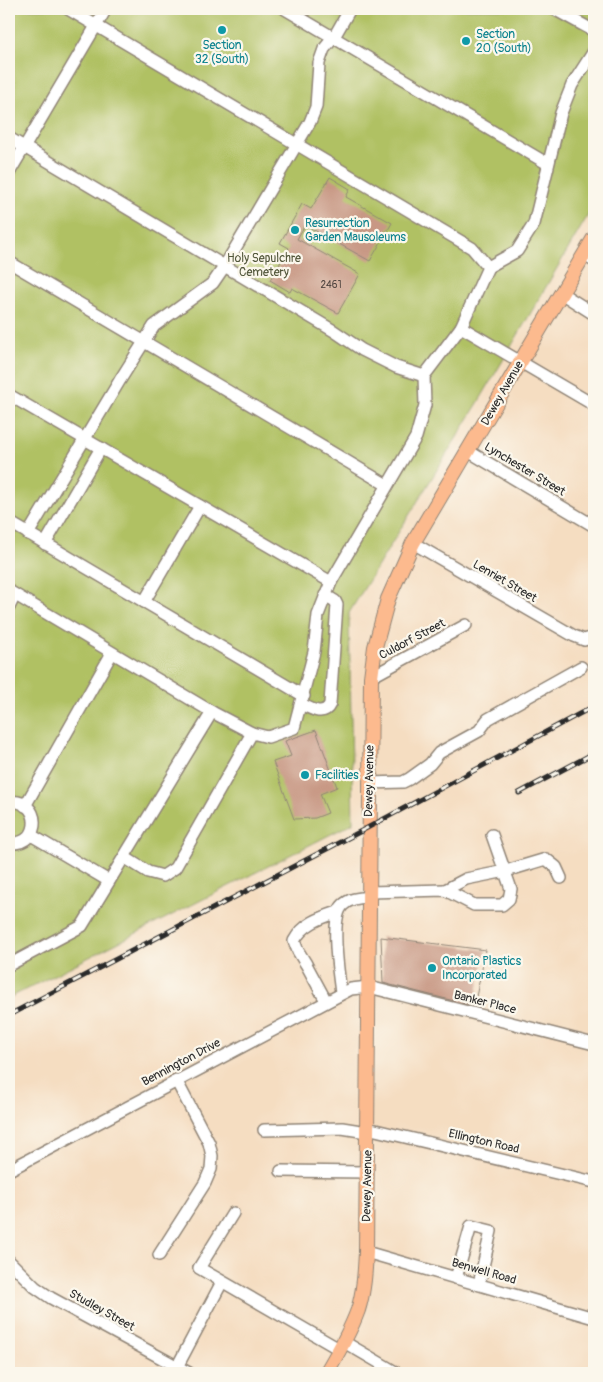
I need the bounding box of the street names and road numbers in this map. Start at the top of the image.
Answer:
street label: Dewey Avenue [478,358,527,428]
street label: Lynchester Street [482,439,568,500]
street label: Lenriet Street [470,557,540,606]
street label: Culdorf Street [377,616,448,663]
street label: Dewey Avenue [361,745,378,817]
street label: Banker Place [452,988,518,1017]
street label: Bennington Drive [139,1035,223,1090]
street label: Ellington Road [447,1126,521,1157]
street label: Dewey Avenue [359,1150,376,1222]
street label: Benwell Road [450,1255,518,1288]
street label: Studley Street [66,1286,137,1335]

